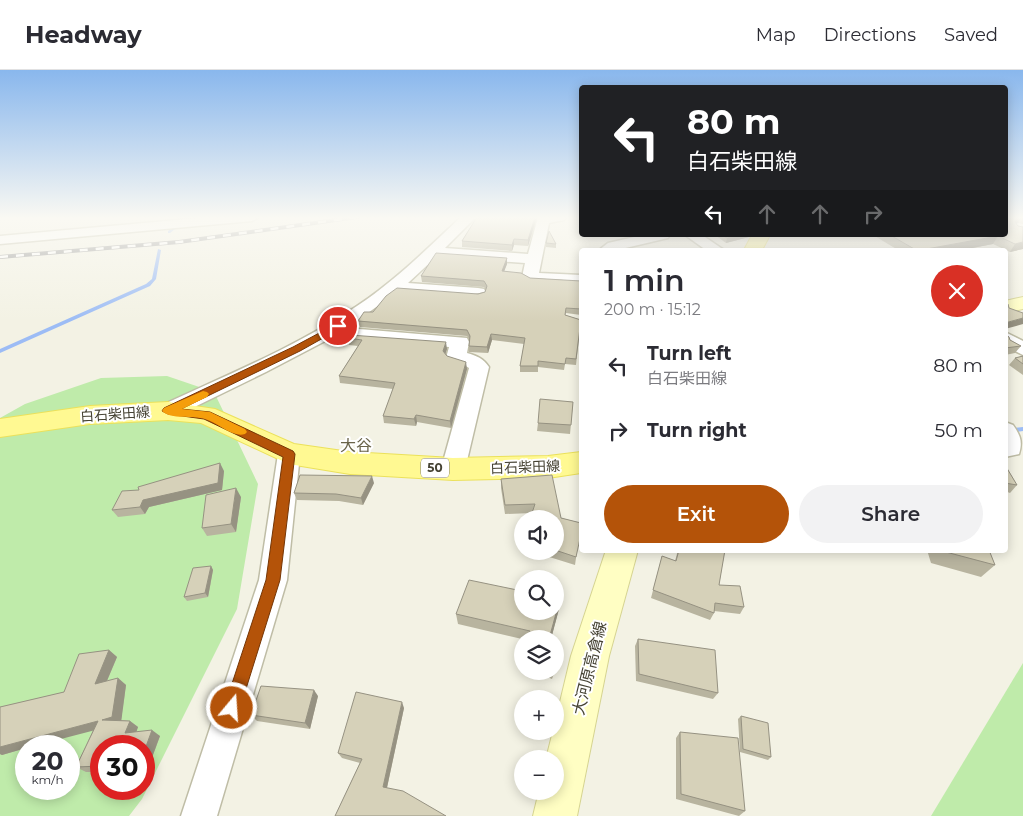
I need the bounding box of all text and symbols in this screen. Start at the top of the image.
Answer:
text: Headway [25,20,142,49]
text: Map [756,24,796,46]
text: Directions [824,24,916,46]
text: Saved [944,24,998,46]
text: 80 m [687,100,781,143]
icon: left [604,105,669,170]
text: 白石柴田線 [687,148,797,175]
icon: left [700,200,728,228]
icon: ahead [753,200,781,228]
icon: ahead [806,200,834,228]
icon: right [859,200,887,228]
text: 1 min [604,262,685,299]
button: close [931,265,983,317]
text: 200 m · 15:12 [604,300,701,319]
pin [317,305,359,347]
icon: arrive [324,312,352,340]
text: Turn left [647,342,732,365]
icon: left [604,352,632,380]
text: 80 m [933,354,983,377]
text: 白石柴田線 [647,369,727,388]
street label: 白石柴田線 [79,403,151,425]
icon: right [604,417,632,445]
text: Turn right [647,419,747,442]
text: 50 m [935,419,983,442]
district label: 大谷 [340,436,372,455]
street label: 白石柴田線 [490,457,560,477]
road number: 50 [421,458,449,478]
button: Exit [604,485,789,543]
button: Share [799,485,983,543]
map controls [514,510,564,800]
button: sound [514,510,564,560]
button: search [514,570,564,620]
street label: 大河原高倉線 [569,619,610,717]
button: layers [514,630,564,680]
position arrow [205,681,257,733]
button: + [514,690,564,740]
speed limit sign: 30 [90,735,155,800]
text: 20 [32,746,63,776]
button: − [514,750,564,800]
text: km/h [31,772,64,787]

